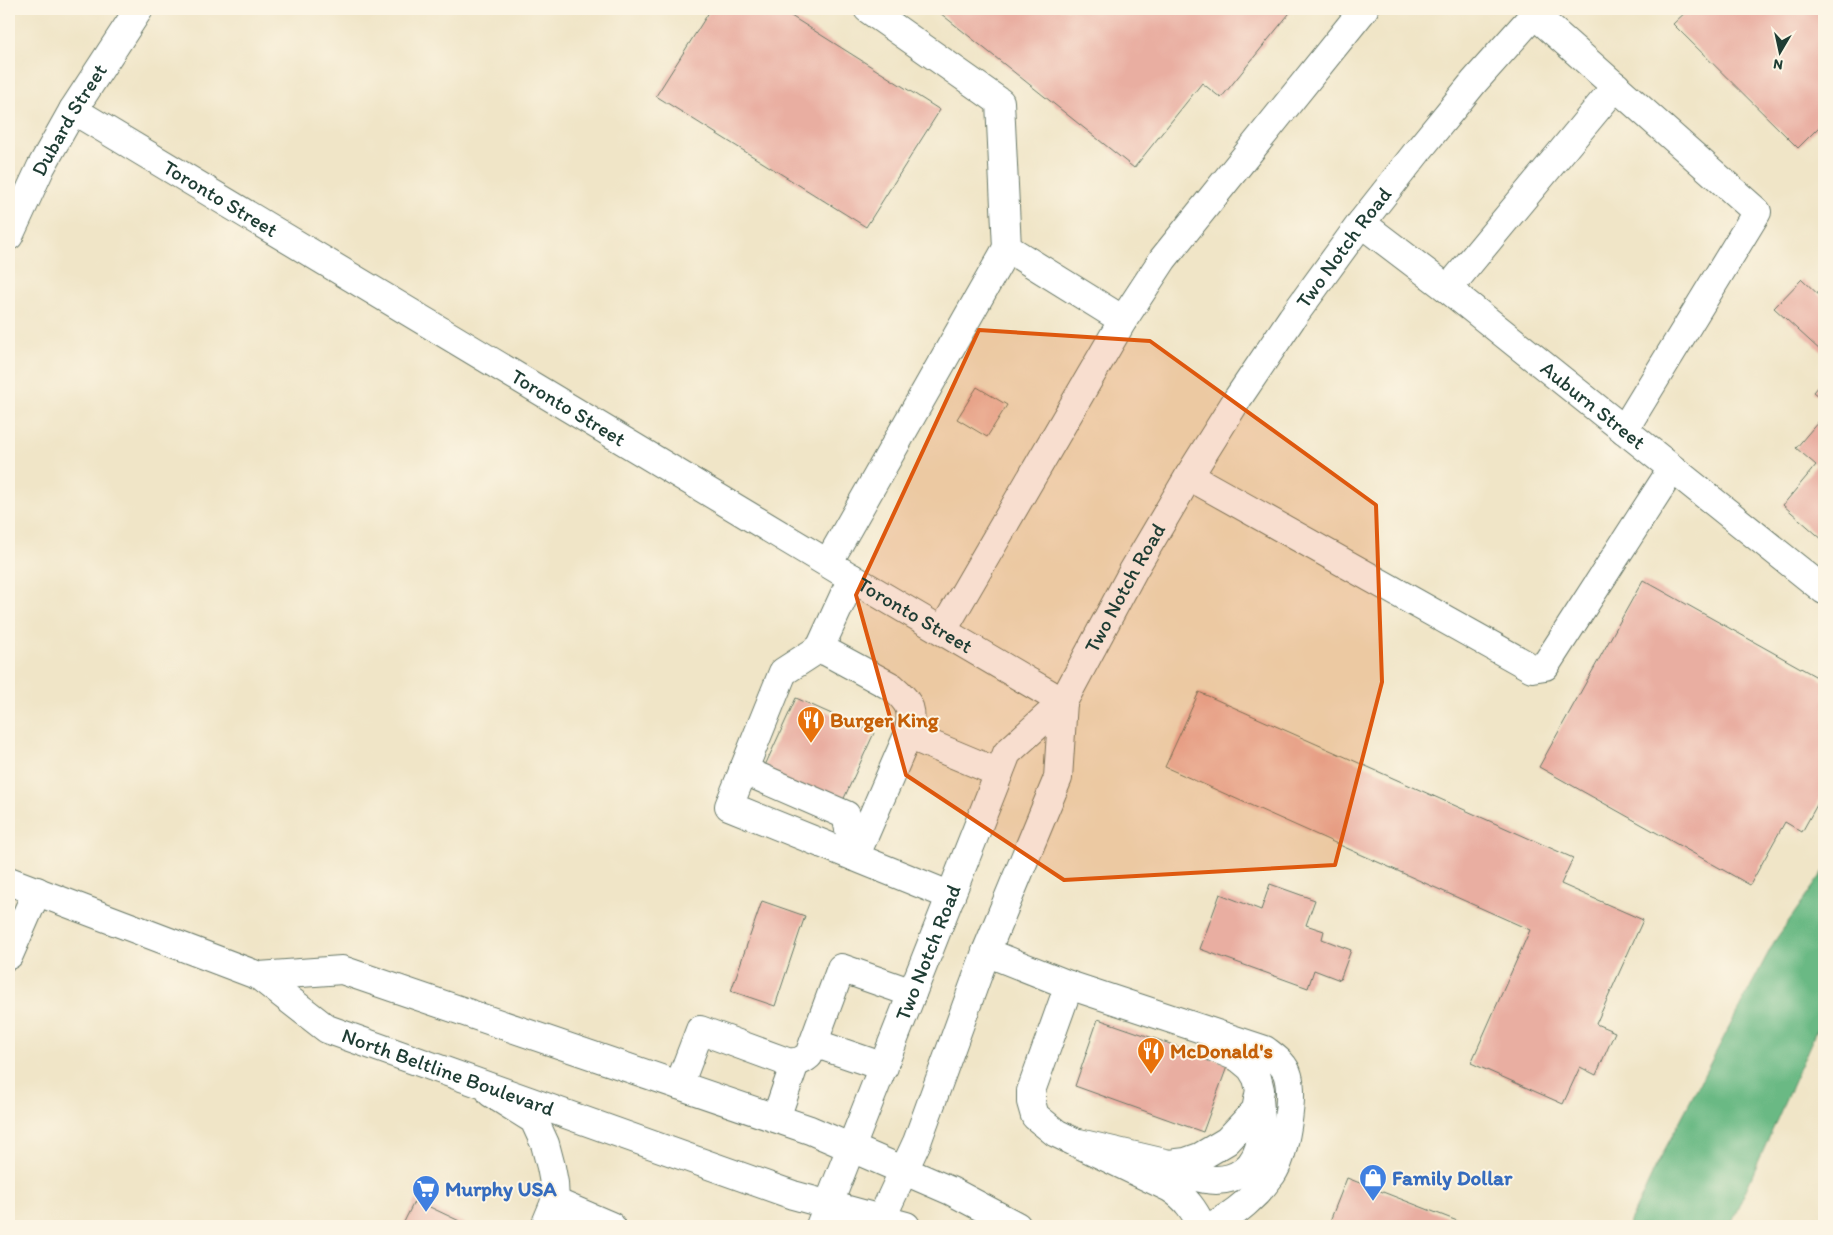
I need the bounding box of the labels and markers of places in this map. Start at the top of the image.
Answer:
restaurant icon: Burger King [796,705,826,744]
place label: Burger King [830,707,939,733]
restaurant icon: McDonald's [1136,1036,1166,1075]
place label: McDonald's [1170,1038,1273,1063]
shop icon: Family Dollar [1358,1163,1388,1202]
place label: Family Dollar [1392,1165,1513,1191]
supermarket icon: Murphy USA [411,1174,441,1213]
place label: Murphy USA [445,1176,557,1202]

